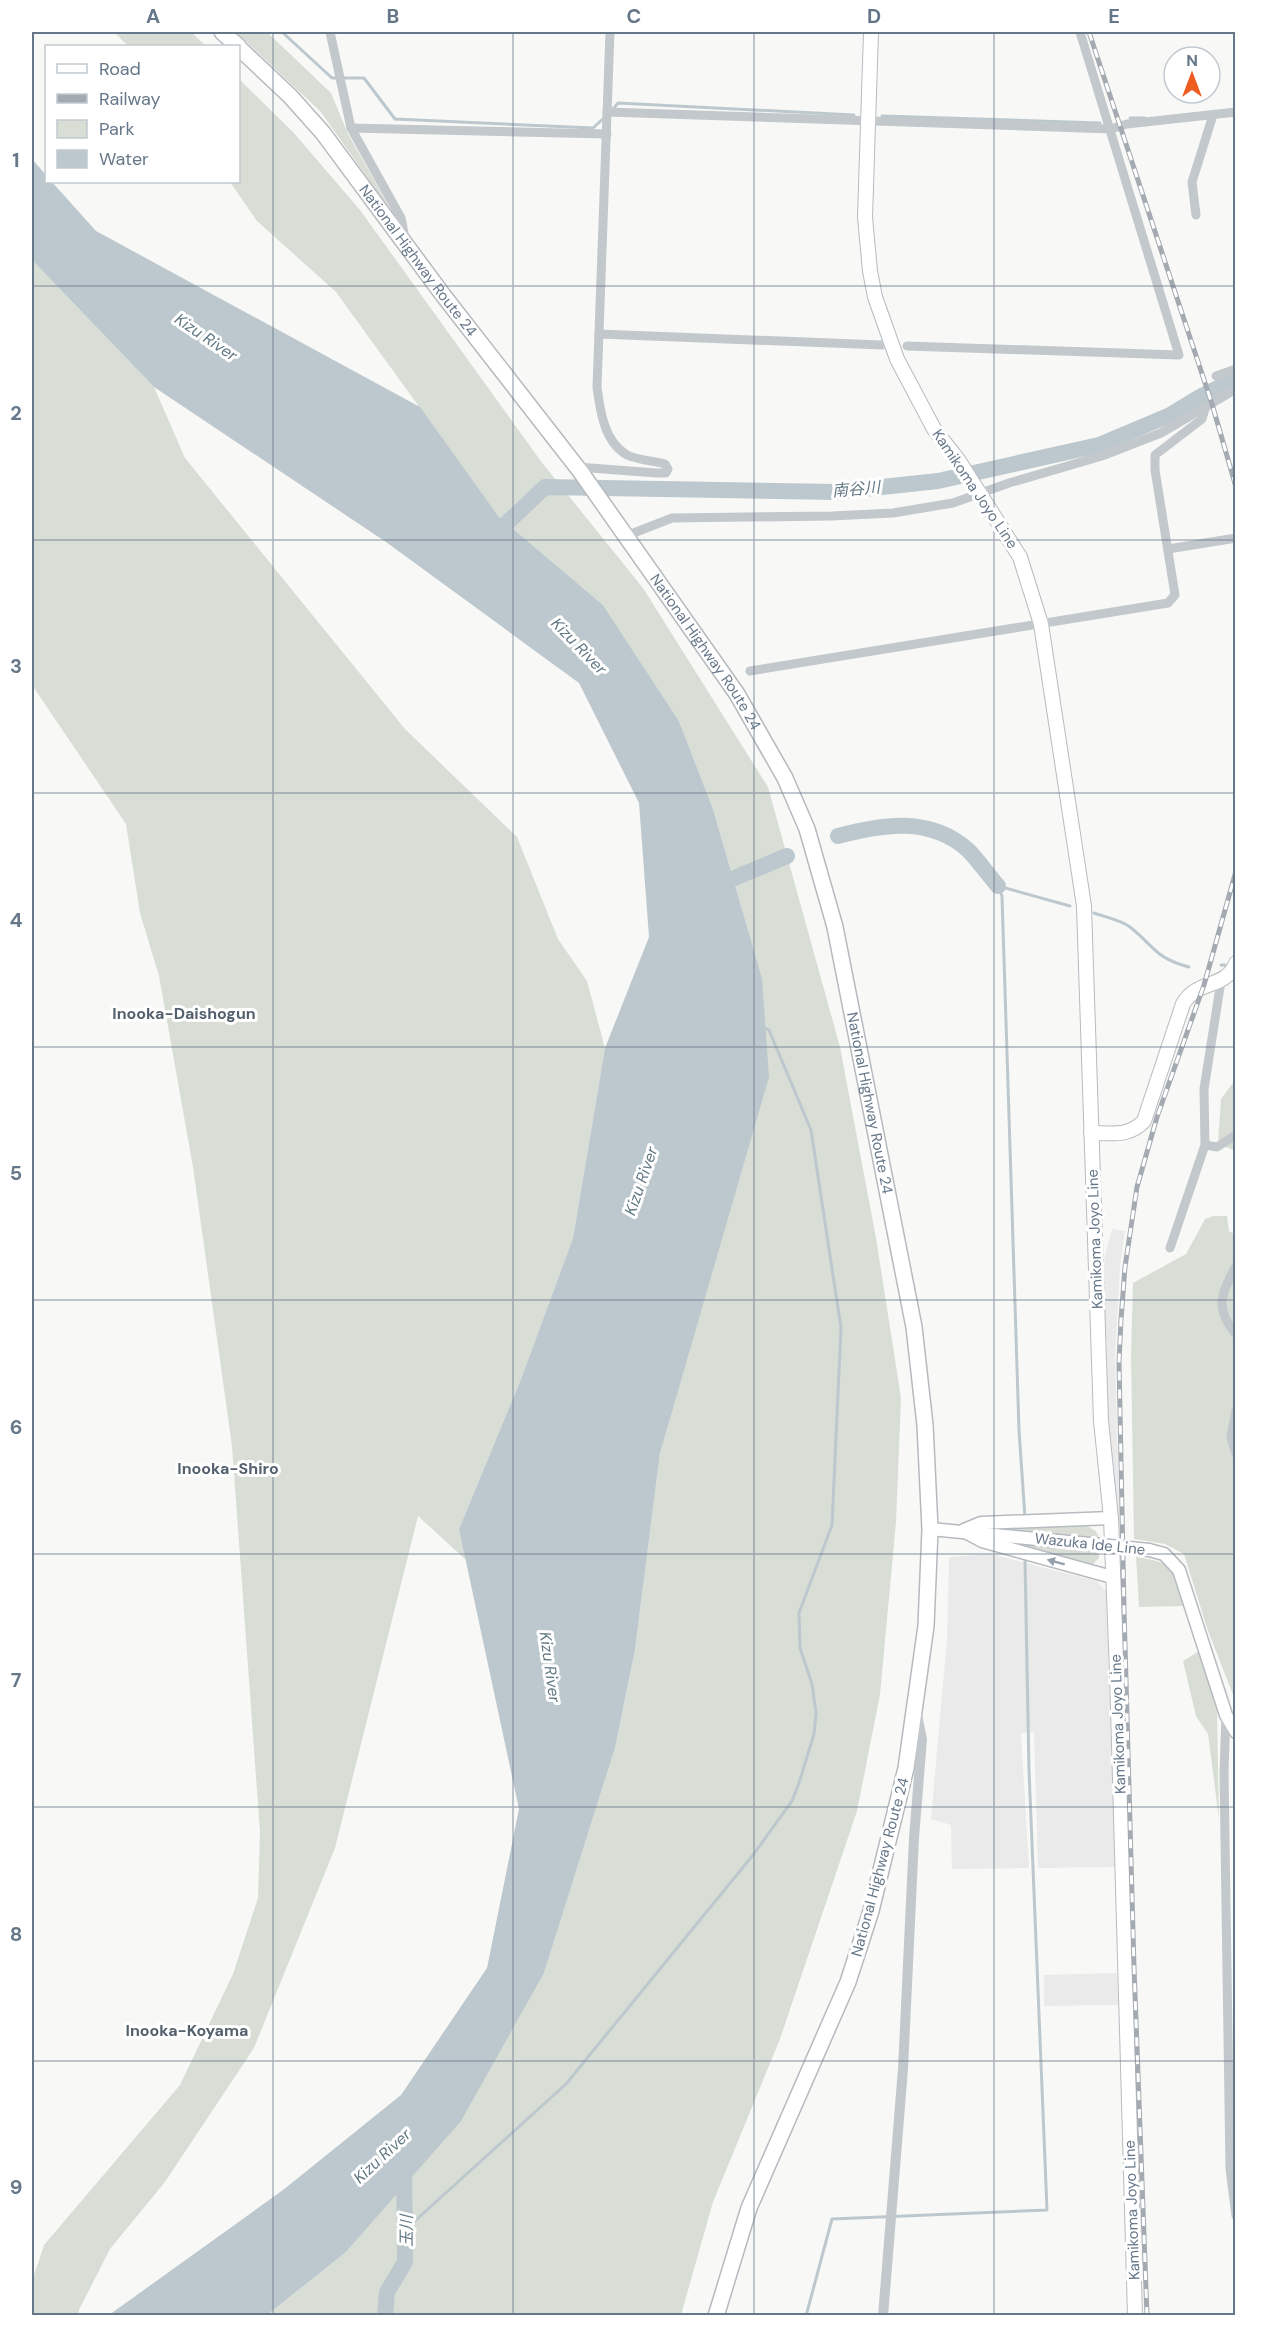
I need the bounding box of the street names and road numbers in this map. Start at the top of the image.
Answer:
street label: National Highway Route 24 [355,181,481,340]
street label: Kamikoma Joyo Line [928,425,1022,553]
street label: National Highway Route 24 [645,570,766,734]
street label: National Highway Route 24 [842,1010,897,1196]
street label: Kamikoma Joyo Line [1083,1169,1107,1309]
street label: Wazuka Ide Line [1034,1528,1146,1560]
street label: Kamikoma Joyo Line [1106,1654,1130,1794]
street label: National Highway Route 24 [846,1775,914,1959]
street label: Kamikoma Joyo Line [1120,2140,1144,2280]

